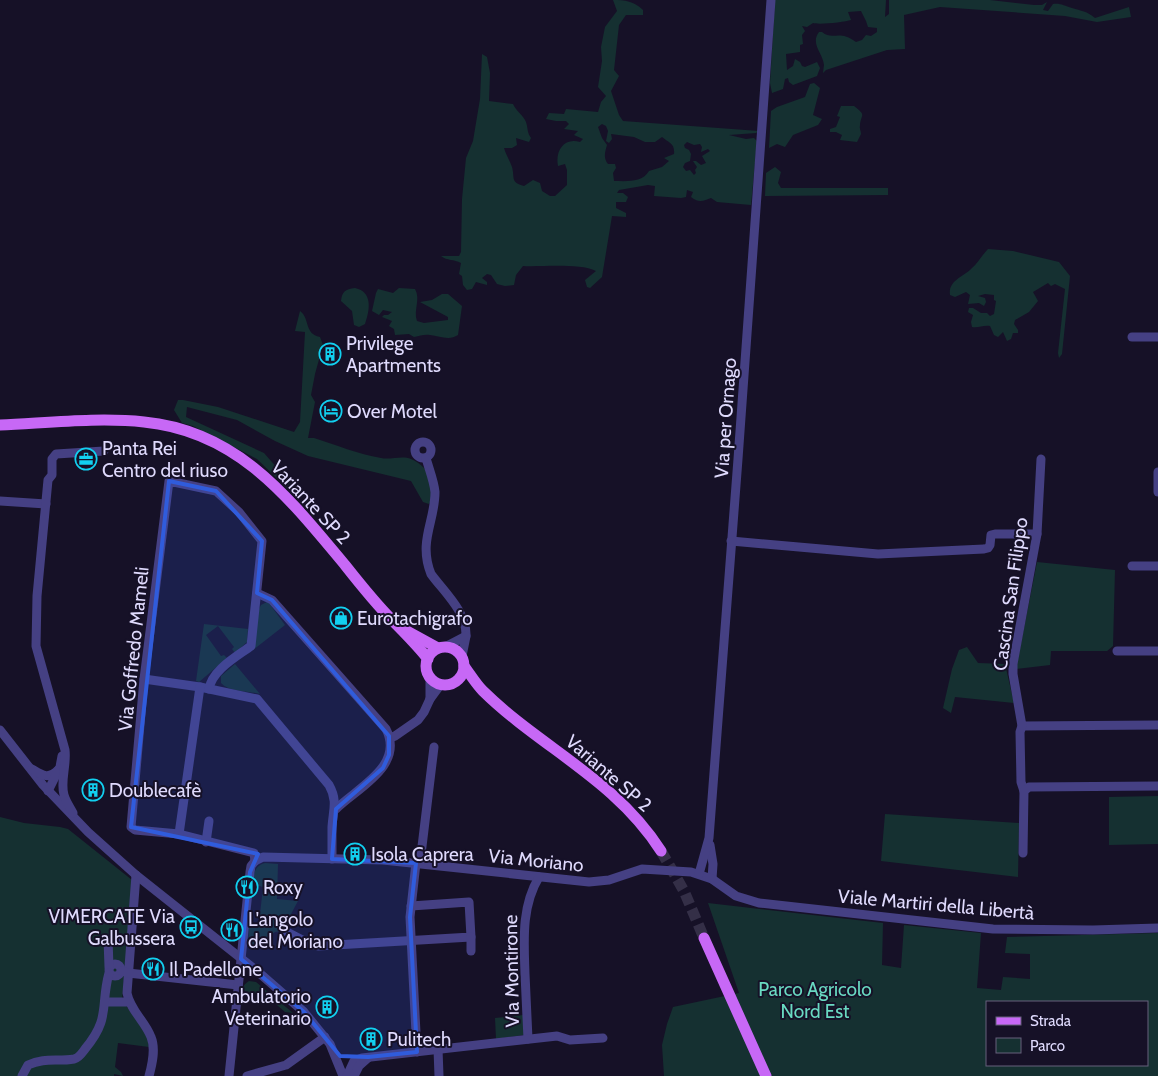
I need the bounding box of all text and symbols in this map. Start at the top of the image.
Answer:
place label: Privilege Apartments [346,332,441,377]
building icon: Privilege Apartments [318,342,342,366]
street label: Via per Ornago [710,357,741,479]
hotel icon: Over Motel [319,399,343,423]
place label: Over Motel [347,400,437,423]
place label: Panta Rei Centro del riuso [102,437,228,482]
office icon: Panta Rei Centro del riuso [74,447,98,471]
street label: Variante SP 2 [266,456,355,549]
street label: Cascina San Filippo [988,516,1033,672]
street label: Via Goffredo Mameli [113,566,154,733]
shop icon: Eurotachigrafo [329,606,353,630]
place label: Eurotachigrafo [357,607,473,630]
street label: Variante SP 2 [561,730,656,817]
building icon: Doublecafè [81,778,105,802]
place label: Doublecafè [109,779,202,802]
building icon: Isola Caprera [343,842,367,866]
place label: Isola Caprera [371,843,474,866]
street label: Via Moriano [487,844,585,877]
restaurant icon: Roxy [235,875,259,899]
place label: Roxy [263,876,303,899]
street label: Viale Martiri della Libertà [837,884,1035,925]
place label: VIMERCATE Via Galbussera [48,905,175,950]
place label: L'angolo del Moriano [248,908,343,953]
street label: Via Montirone [499,914,524,1028]
bus stop icon: VIMERCATE Via Galbussera [179,915,203,939]
restaurant icon: L'angolo del Moriano [220,918,244,942]
restaurant icon: Il Padellone [141,957,165,981]
place label: Il Padellone [169,958,262,981]
park label: Parco Agricolo Nord Est [758,978,872,1023]
place label: Ambulatorio Veterinario [211,985,311,1030]
building icon: Ambulatorio Veterinario [315,995,339,1019]
legend [986,1001,1148,1066]
text: Strada [1030,1012,1072,1030]
building icon: Pulitech [359,1027,383,1051]
place label: Pulitech [387,1028,451,1051]
text: Parco [1030,1037,1065,1055]

